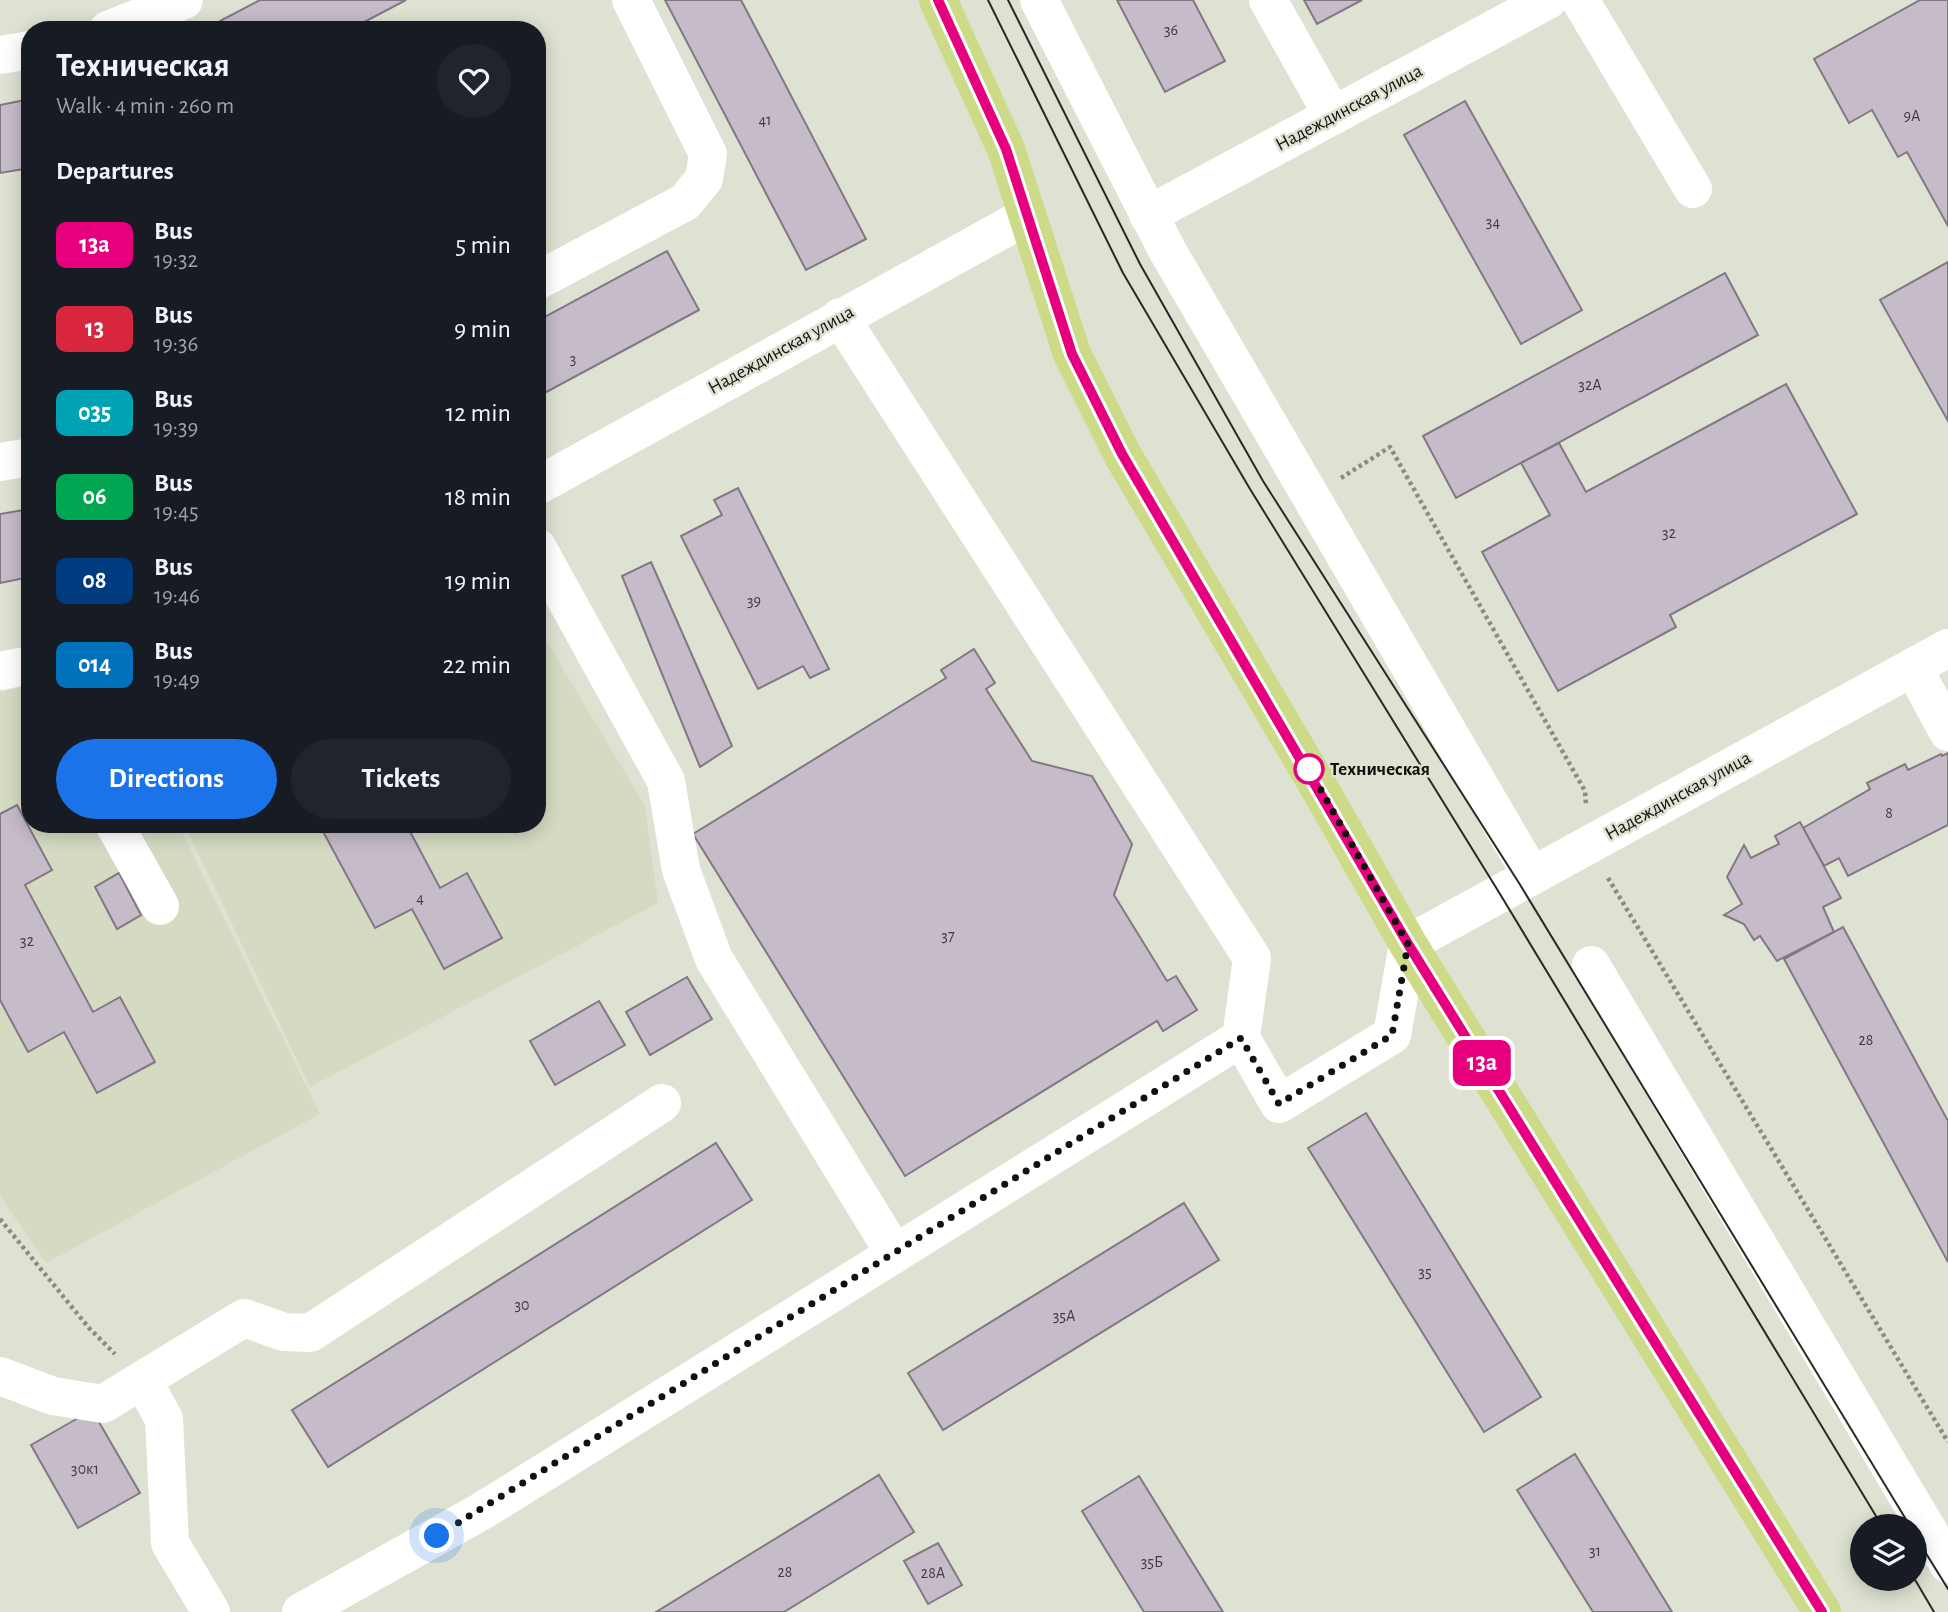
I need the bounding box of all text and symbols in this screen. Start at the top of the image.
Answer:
house number: 36 [1164,22,1178,38]
button: heart [437,44,511,118]
text: Техническая [56,50,230,83]
street label: Надеждинская улица [1272,61,1426,155]
text: Walk · 4 min · 260 m [56,95,234,118]
house number: 9А [1904,108,1921,124]
house number: 41 [758,112,772,128]
text: Departures [56,158,174,184]
house number: 34 [1486,214,1500,230]
text: Bus [154,218,193,244]
text: 5 min [455,232,511,258]
text: 13а [79,233,110,257]
text: 19:32 [154,249,198,272]
text: Bus [154,302,193,328]
street label: Надеждинская улица [705,302,857,398]
text: 9 min [454,316,511,342]
text: 13 [85,317,104,341]
text: 19:36 [154,333,198,356]
house number: 3 [570,351,576,367]
house number: 32А [1578,377,1602,393]
text: Bus [154,386,193,412]
text: 12 min [445,400,511,426]
text: 035 [78,401,111,425]
text: 19:39 [154,417,198,440]
text: Bus [154,470,193,496]
text: 18 min [445,484,511,510]
text: 06 [82,485,107,509]
text: 19:45 [154,501,199,524]
house number: 32 [1662,525,1676,541]
text: Bus [154,554,193,580]
text: 19 min [445,568,511,594]
text: 08 [82,569,107,593]
text: 19:46 [154,585,200,608]
house number: 39 [747,593,761,609]
text: Bus [154,638,193,664]
text: 22 min [443,652,511,678]
text: 014 [78,653,111,677]
text: 19:49 [154,669,200,692]
button: Directions [56,739,277,819]
button: Tickets [291,739,511,819]
street label: Надеждинская улица [1602,748,1754,844]
marker: Техническая [1294,754,1324,784]
place label: Техническая [1330,760,1430,779]
house number: 8 [1885,805,1893,821]
house number: 4 [416,890,424,906]
house number: 37 [941,928,955,944]
house number: 32 [20,933,34,949]
house number: 28 [1859,1032,1873,1048]
line badge: 13а [1442,1040,1522,1086]
text: 13а [1467,1051,1497,1075]
house number: 35 [1418,1264,1432,1280]
house number: 30 [514,1297,530,1313]
house number: 35А [1053,1308,1076,1324]
house number: 30к1 [71,1461,99,1477]
map controls [1850,1514,1927,1591]
button: layers [1850,1514,1927,1591]
your location [419,1518,454,1553]
house number: 31 [1589,1543,1601,1559]
house number: 35Б [1141,1554,1163,1570]
house number: 28 [778,1564,792,1580]
house number: 28А [921,1565,946,1581]

